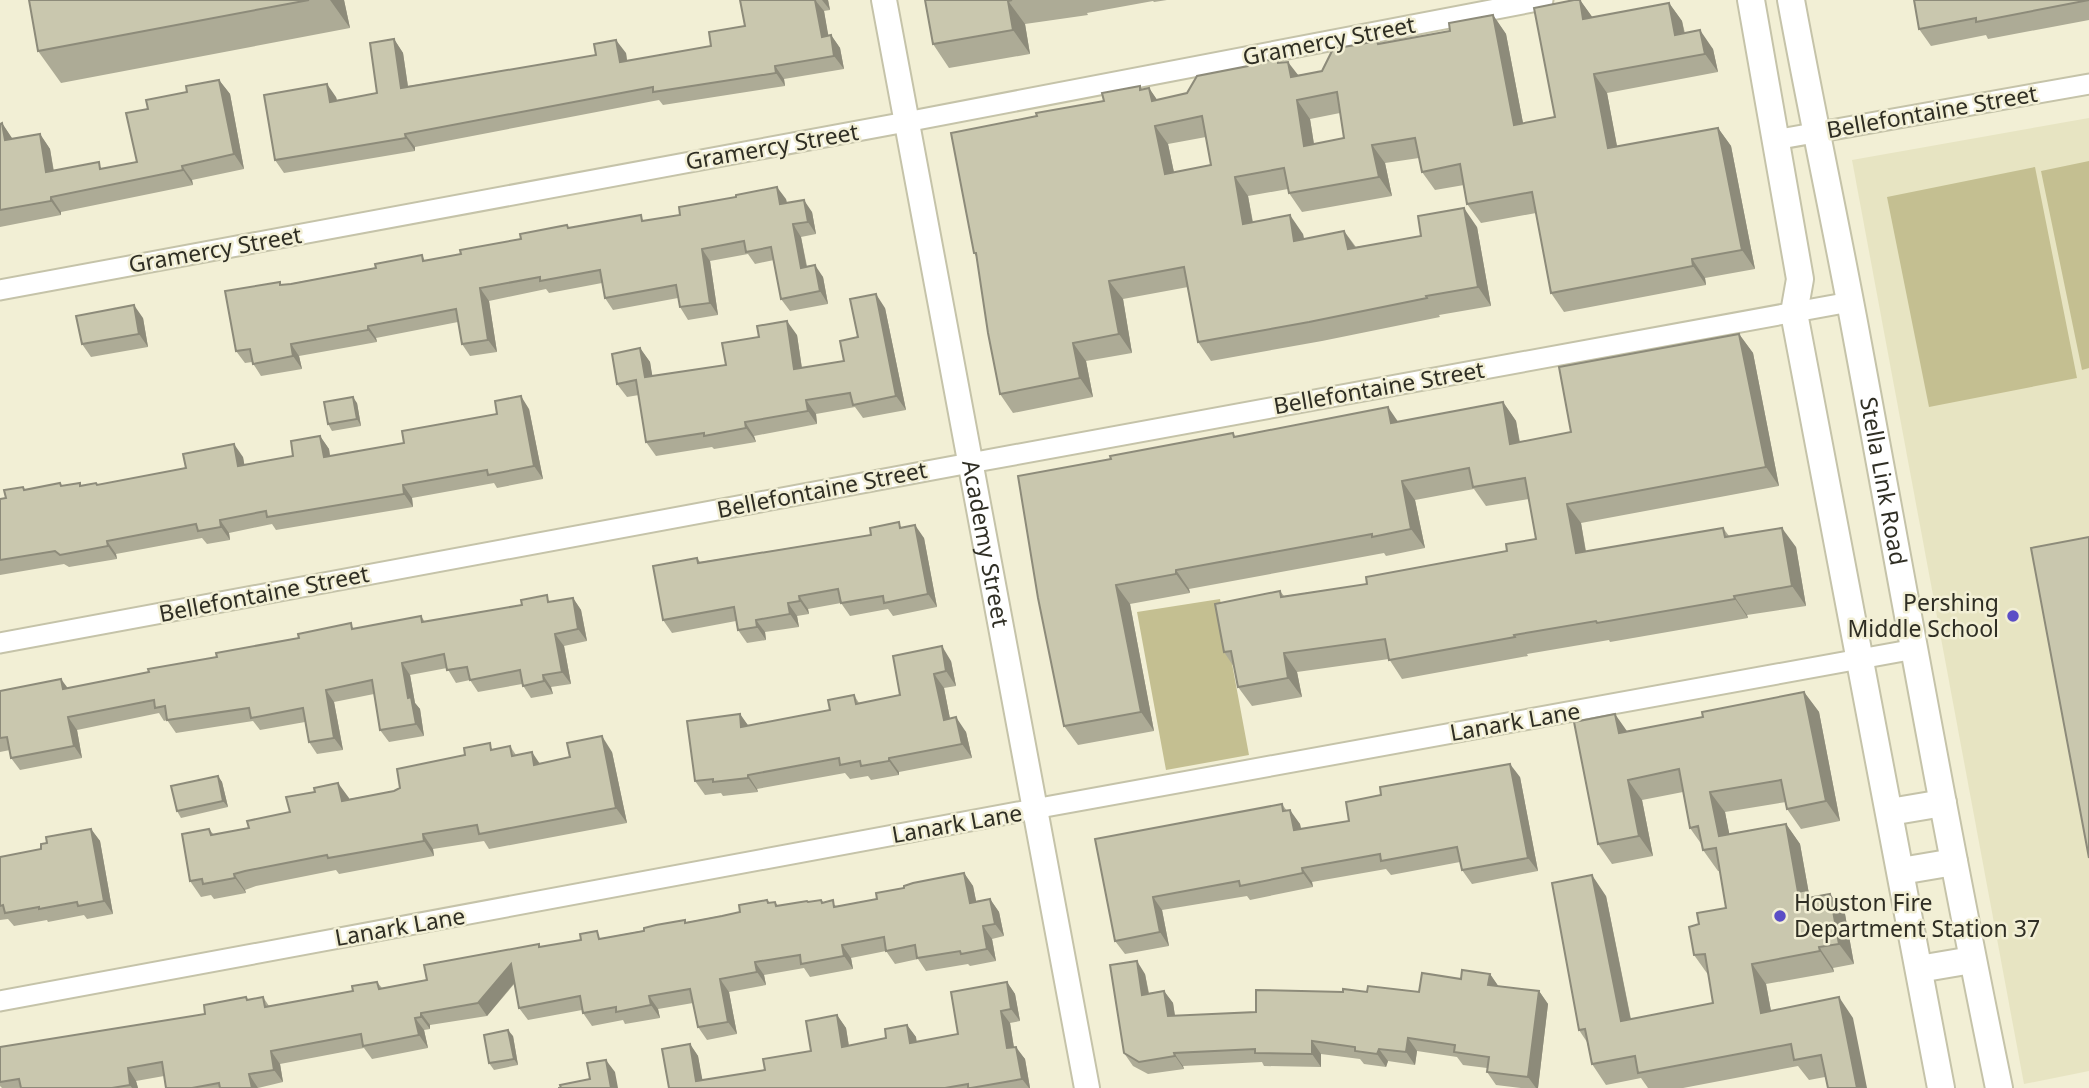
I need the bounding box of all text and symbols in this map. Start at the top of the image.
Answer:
street label: Gramercy Street [1240,8,1418,72]
street label: Bellefontaine Street [1824,77,2040,145]
street label: Gramercy Street [683,115,861,177]
street label: Gramercy Street [126,218,304,280]
street label: Bellefontaine Street [1271,353,1487,421]
street label: Stella Link Road [1853,394,1915,568]
street label: Bellefontaine Street [714,453,930,525]
street label: Academy Street [955,457,1018,630]
street label: Bellefontaine Street [156,557,372,629]
place label: Pershing Middle School [1847,586,1999,644]
marker: Pershing Middle School [2005,608,2021,624]
street label: Lanark Lane [1447,694,1583,748]
street label: Lanark Lane [889,796,1025,850]
place label: Houston Fire Department Station 37 [1794,886,2040,944]
street label: Lanark Lane [332,899,468,953]
marker: Houston Fire Department Station 37 [1772,908,1788,924]

